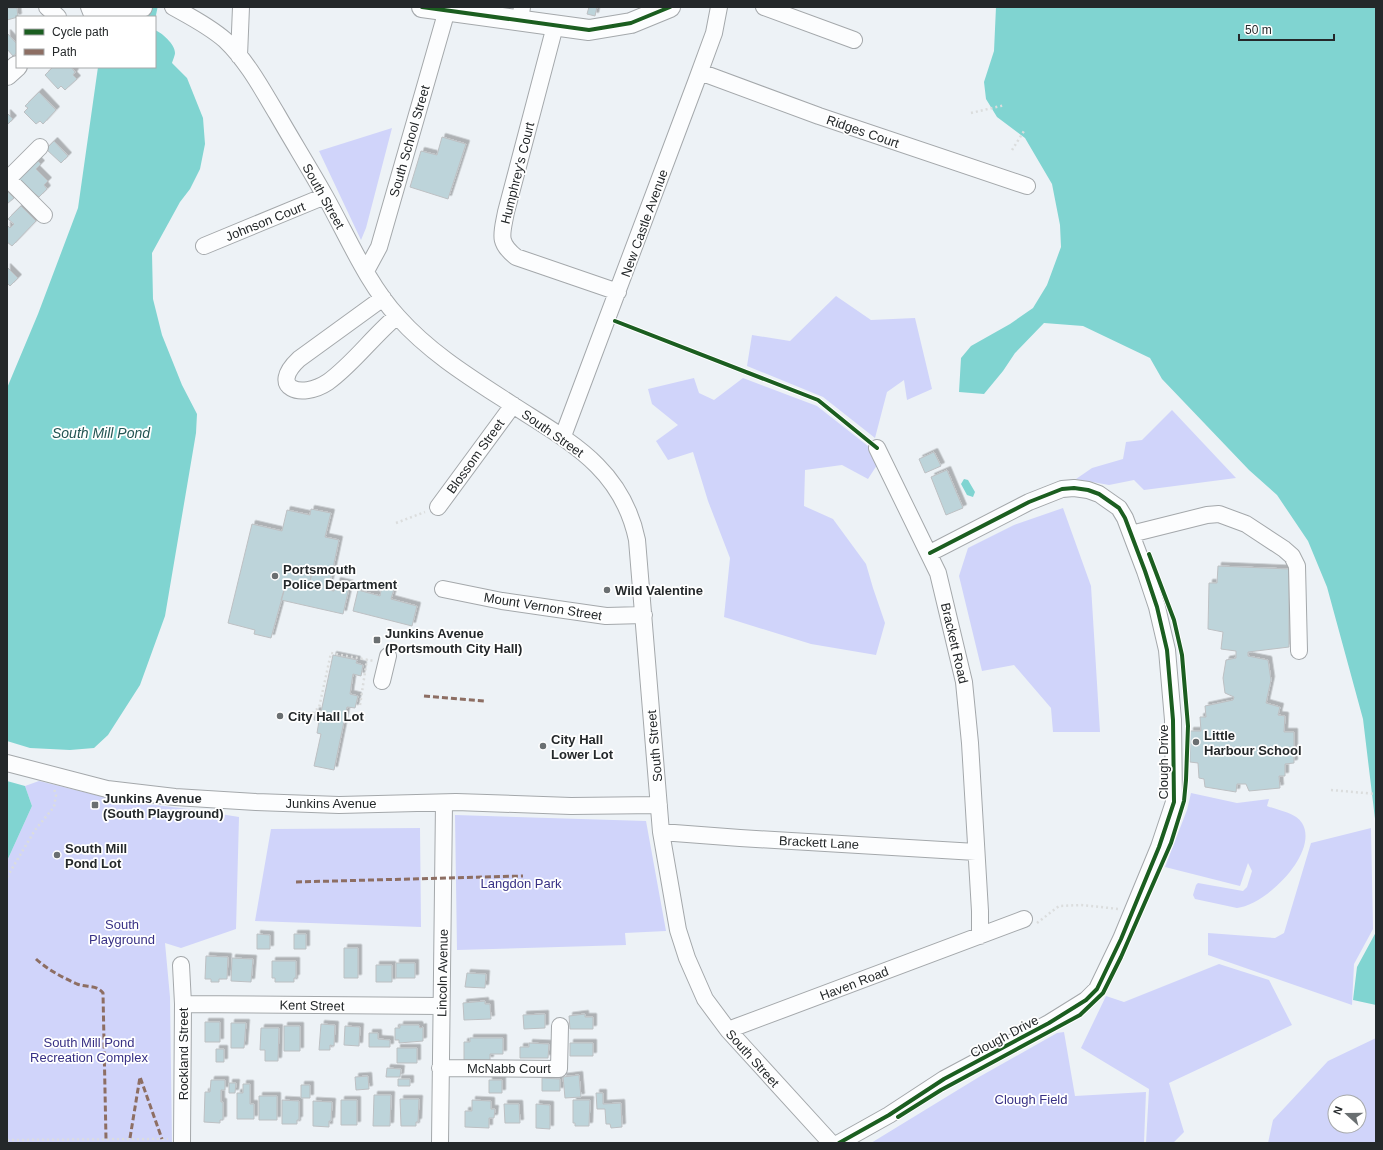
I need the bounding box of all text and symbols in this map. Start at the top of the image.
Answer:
legend [16,16,156,68]
scale bar [1239,16,1334,42]
text: 50 m [1245,23,1272,37]
text: Cycle path [52,25,109,39]
text: Path [52,45,77,59]
street label: South School Street [386,83,433,199]
street label: Ridges Court [825,112,902,151]
street label: Humphrey's Court [498,120,537,226]
street label: South Street [299,161,348,232]
street label: New Castle Avenue [618,167,671,279]
street label: Johnson Court [223,199,308,244]
street label: South Street [519,407,587,460]
street label: Blossom Street [443,416,508,496]
water label: South Mill Pond [52,425,151,441]
place label: Portsmouth Police Department [283,562,398,592]
marker: Portsmouth Police Department [270,571,280,581]
place label: Wild Valentine [615,583,703,598]
marker: Wild Valentine [602,585,612,595]
street label: Mount Vernon Street [483,590,603,623]
street label: Brackett Road [938,601,971,685]
place label: Junkins Avenue (Portsmouth City Hall) [385,626,522,656]
marker: Junkins Avenue (Portsmouth City Hall) [372,635,382,645]
place label: City Hall Lot [288,709,365,724]
street label: South Street [644,709,665,783]
marker: City Hall Lot [275,711,285,721]
street label: Clough Drive [1156,724,1171,800]
place label: Little Harbour School [1204,728,1302,758]
place label: City Hall Lower Lot [551,732,614,762]
marker: Little Harbour School [1191,737,1201,747]
marker: City Hall Lower Lot [538,741,548,751]
place label: Junkins Avenue (South Playground) [103,791,224,821]
street label: Junkins Avenue [286,796,376,811]
marker: Junkins Avenue (South Playground) [90,800,100,810]
street label: Brackett Lane [779,833,859,852]
place label: South Mill Pond Lot [65,841,127,871]
marker: South Mill Pond Lot [52,850,62,860]
park label: Langdon Park [481,876,562,891]
park label: South Playground [89,917,155,947]
street label: Lincoln Avenue [434,929,451,1017]
street label: Haven Road [818,964,891,1003]
street label: Kent Street [279,997,345,1014]
street label: Rockland Street [176,1007,191,1100]
street label: Clough Drive [968,1012,1041,1061]
street label: South Street [723,1026,783,1090]
park label: South Mill Pond Recreation Complex [30,1035,148,1065]
street label: McNabb Court [467,1061,551,1076]
park label: Clough Field [995,1092,1068,1107]
north arrow [1327,1094,1367,1134]
text: N [1331,1105,1345,1116]

